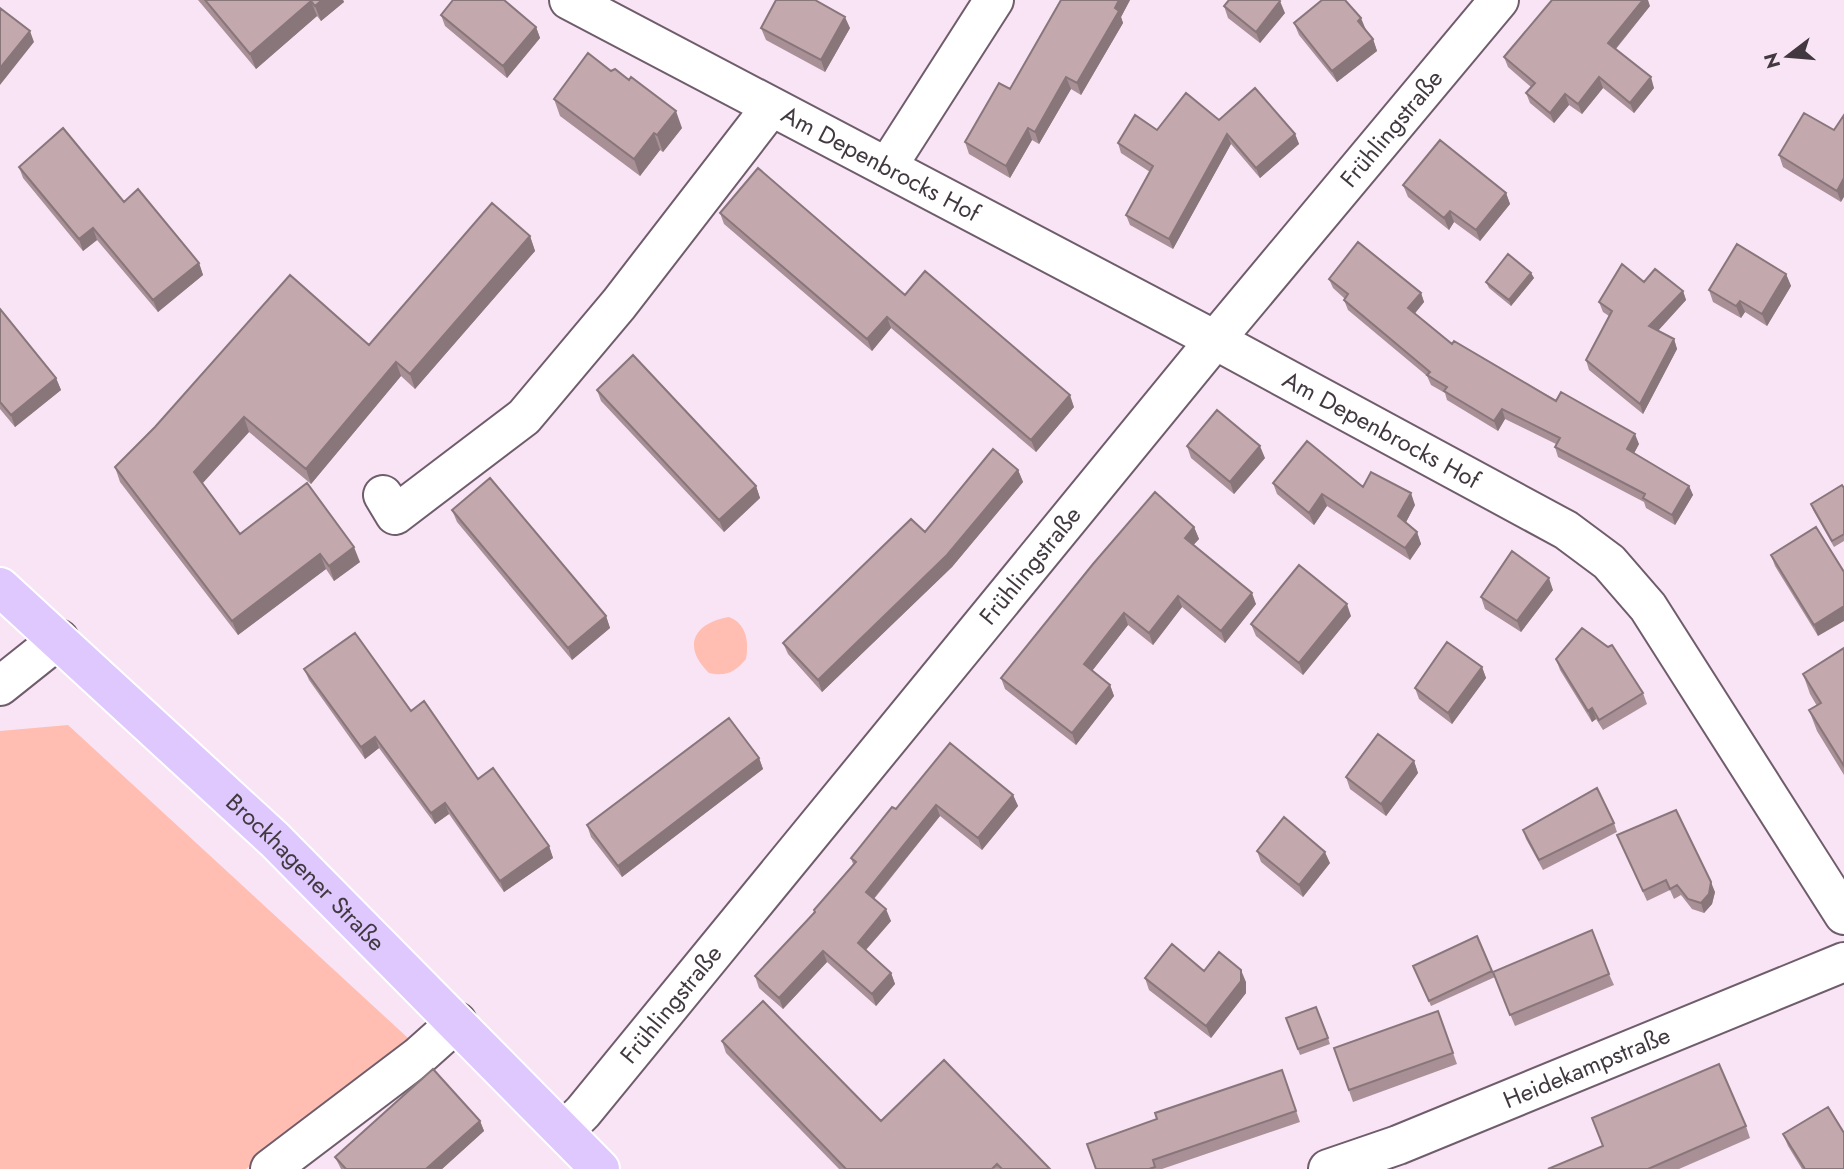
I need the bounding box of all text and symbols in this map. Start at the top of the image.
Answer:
north arrow [1753,21,1823,91]
text: N [1757,50,1787,72]
street label: Frühlingstraße [1332,62,1451,195]
street label: Am Depenbrocks Hof [775,97,987,231]
street label: Am Depenbrocks Hof [1276,362,1487,498]
street label: Frühlingstraße [971,498,1089,632]
street label: Brockhagener Straße [218,785,393,959]
street label: Frühlingstraße [612,937,730,1071]
street label: Heidekampstraße [1498,1017,1675,1117]

